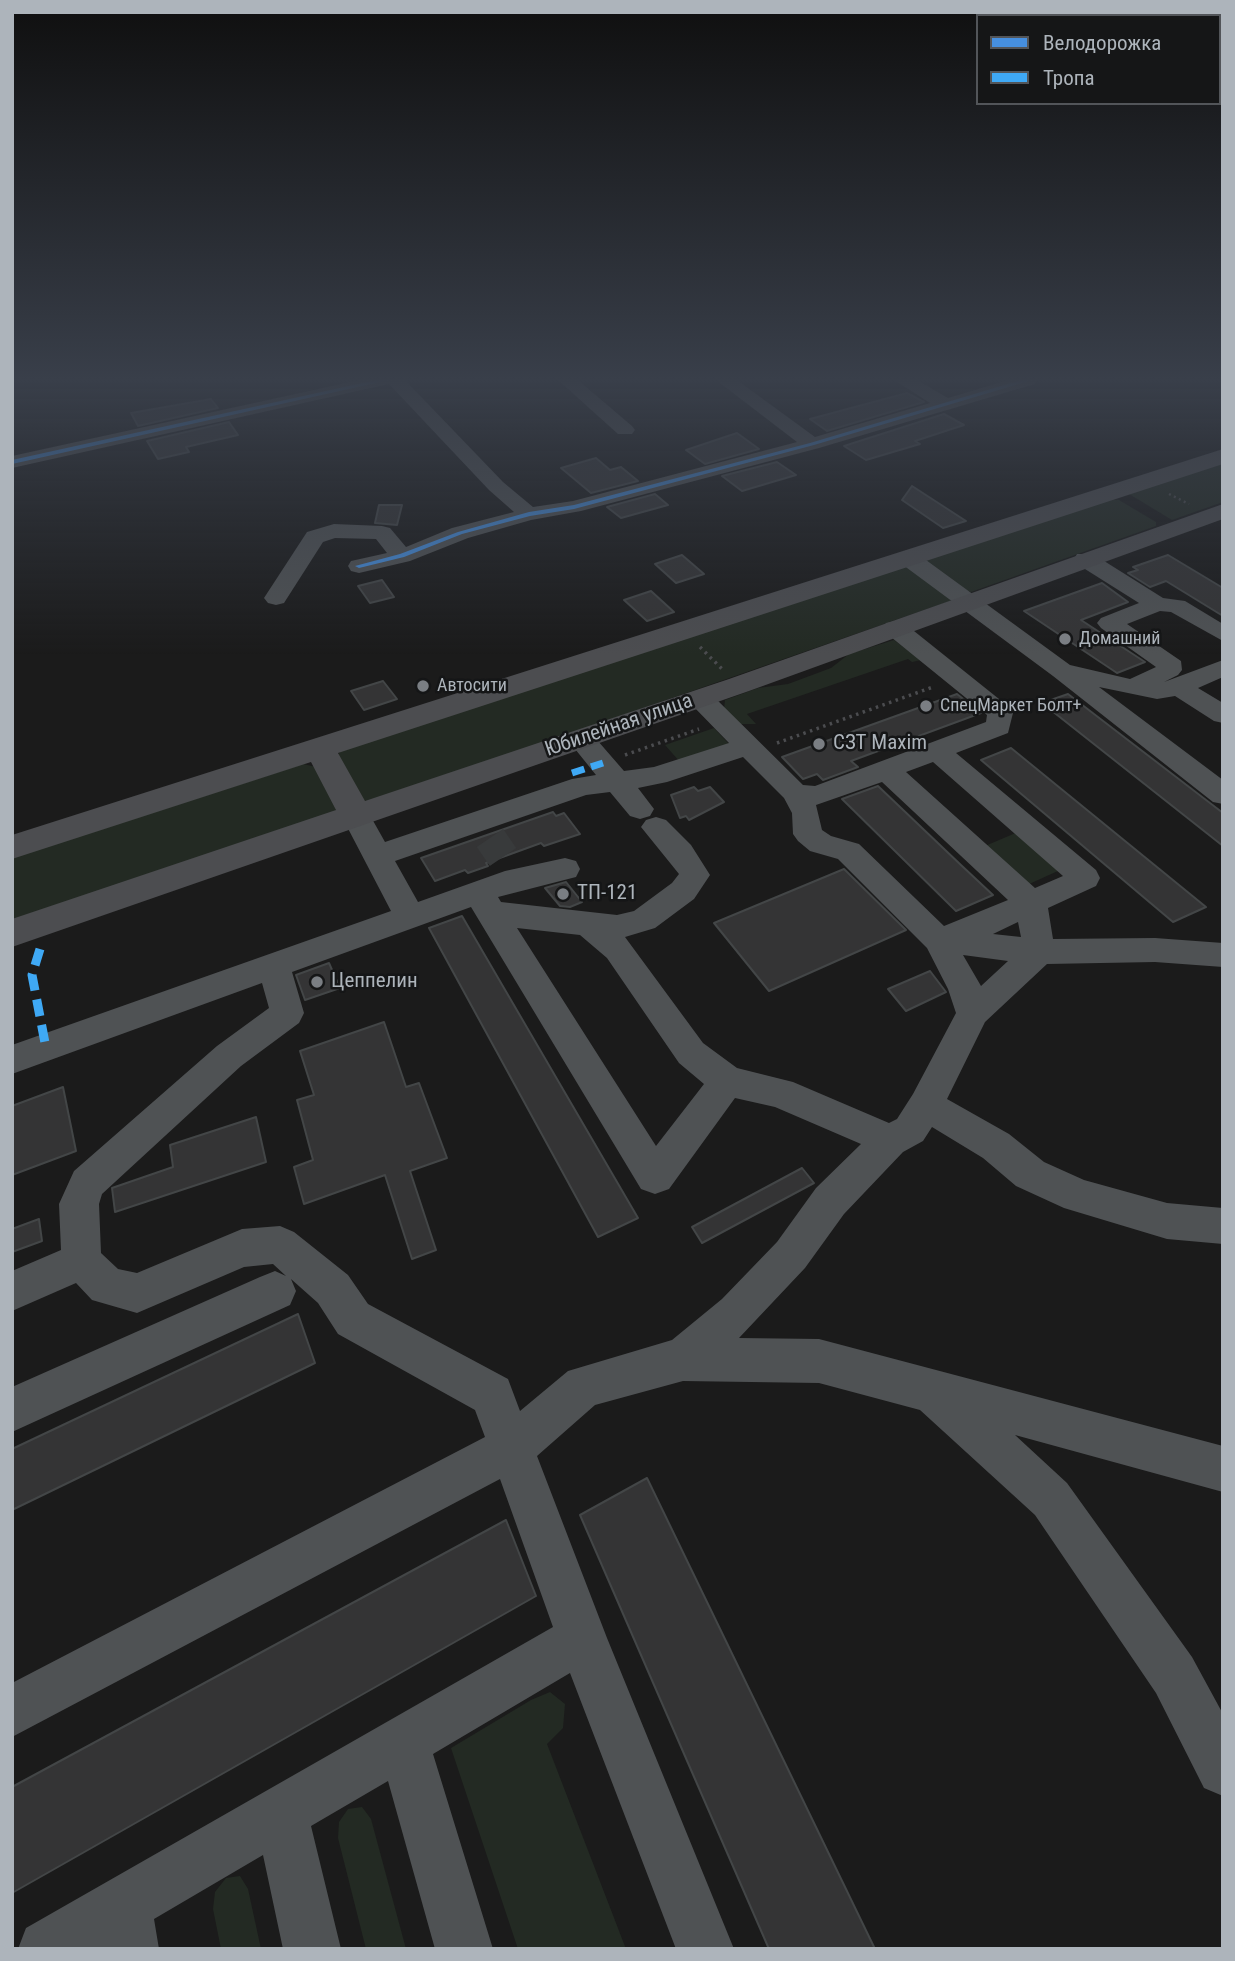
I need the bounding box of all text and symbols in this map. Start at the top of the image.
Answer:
legend [976,14,1221,105]
text: Велодорожка [1043,31,1161,55]
text: Тропа [1043,66,1094,90]
place label: Домашний [1079,628,1160,650]
marker: Домашний [1057,631,1073,647]
place label: Автосити [437,675,507,697]
marker: Автосити [415,678,431,694]
street label: Юбилейная улица [542,689,696,763]
place label: СпецМаркет Болт+ [940,695,1082,717]
marker: СпецМаркет Болт+ [918,698,934,714]
place label: СЗТ Maxim [833,731,927,757]
marker: СЗТ Maxim [811,736,827,752]
place label: ТП-121 [577,881,637,907]
marker: ТП-121 [555,886,571,902]
place label: Цеппелин [331,969,418,995]
marker: Цеппелин [309,974,325,990]

